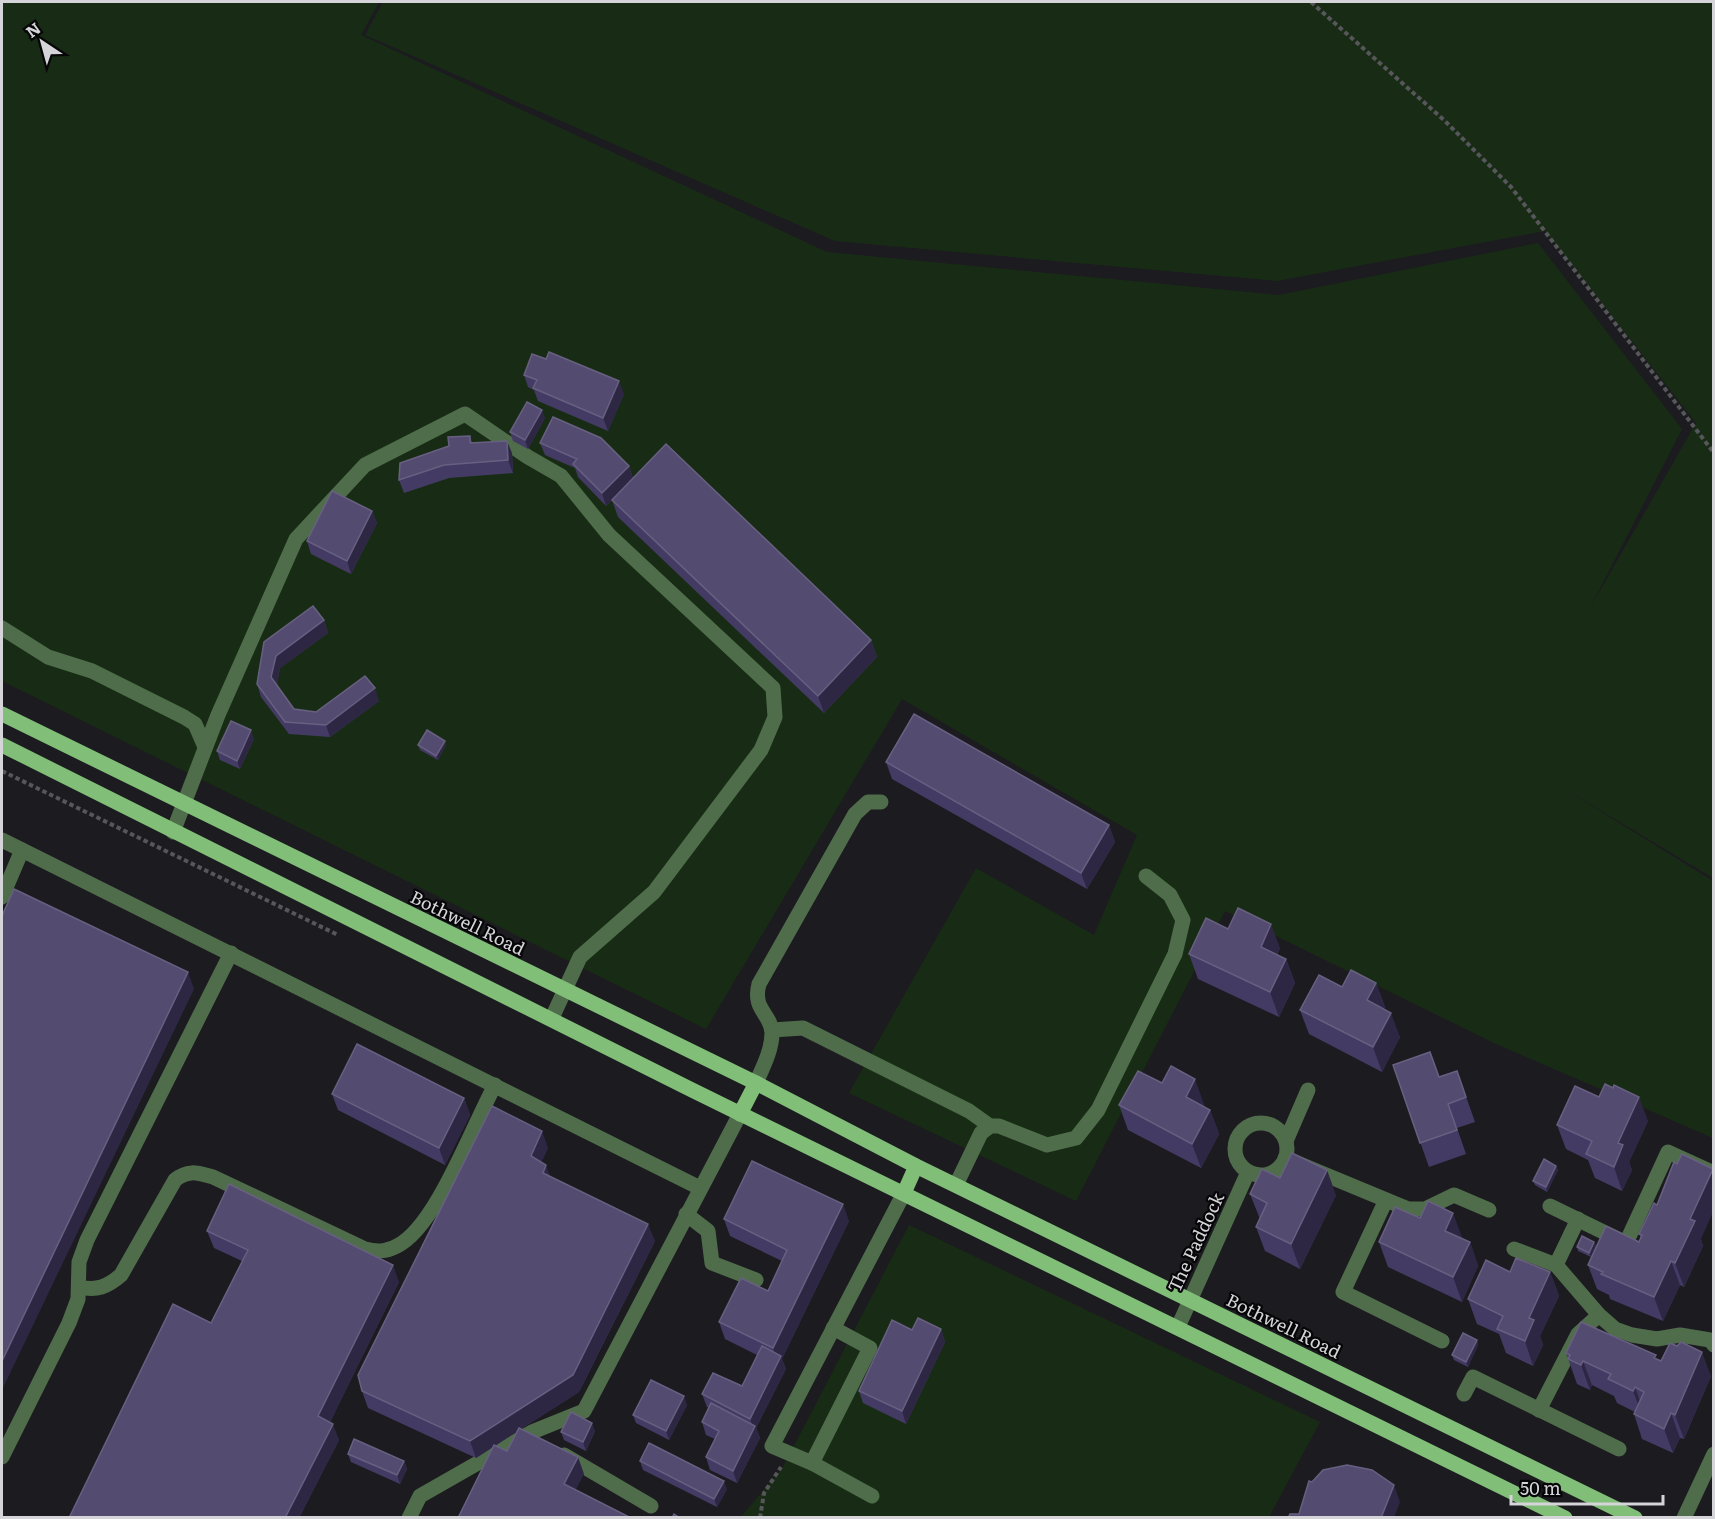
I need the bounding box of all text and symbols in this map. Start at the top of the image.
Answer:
north arrow [12,12,72,72]
text: N [20,15,45,43]
street label: Bothwell Road [406,883,530,961]
street label: The Paddock [1160,1187,1230,1296]
street label: Bothwell Road [1222,1286,1346,1364]
scale bar [1511,1468,1662,1506]
text: 50 m [1520,1474,1561,1501]

